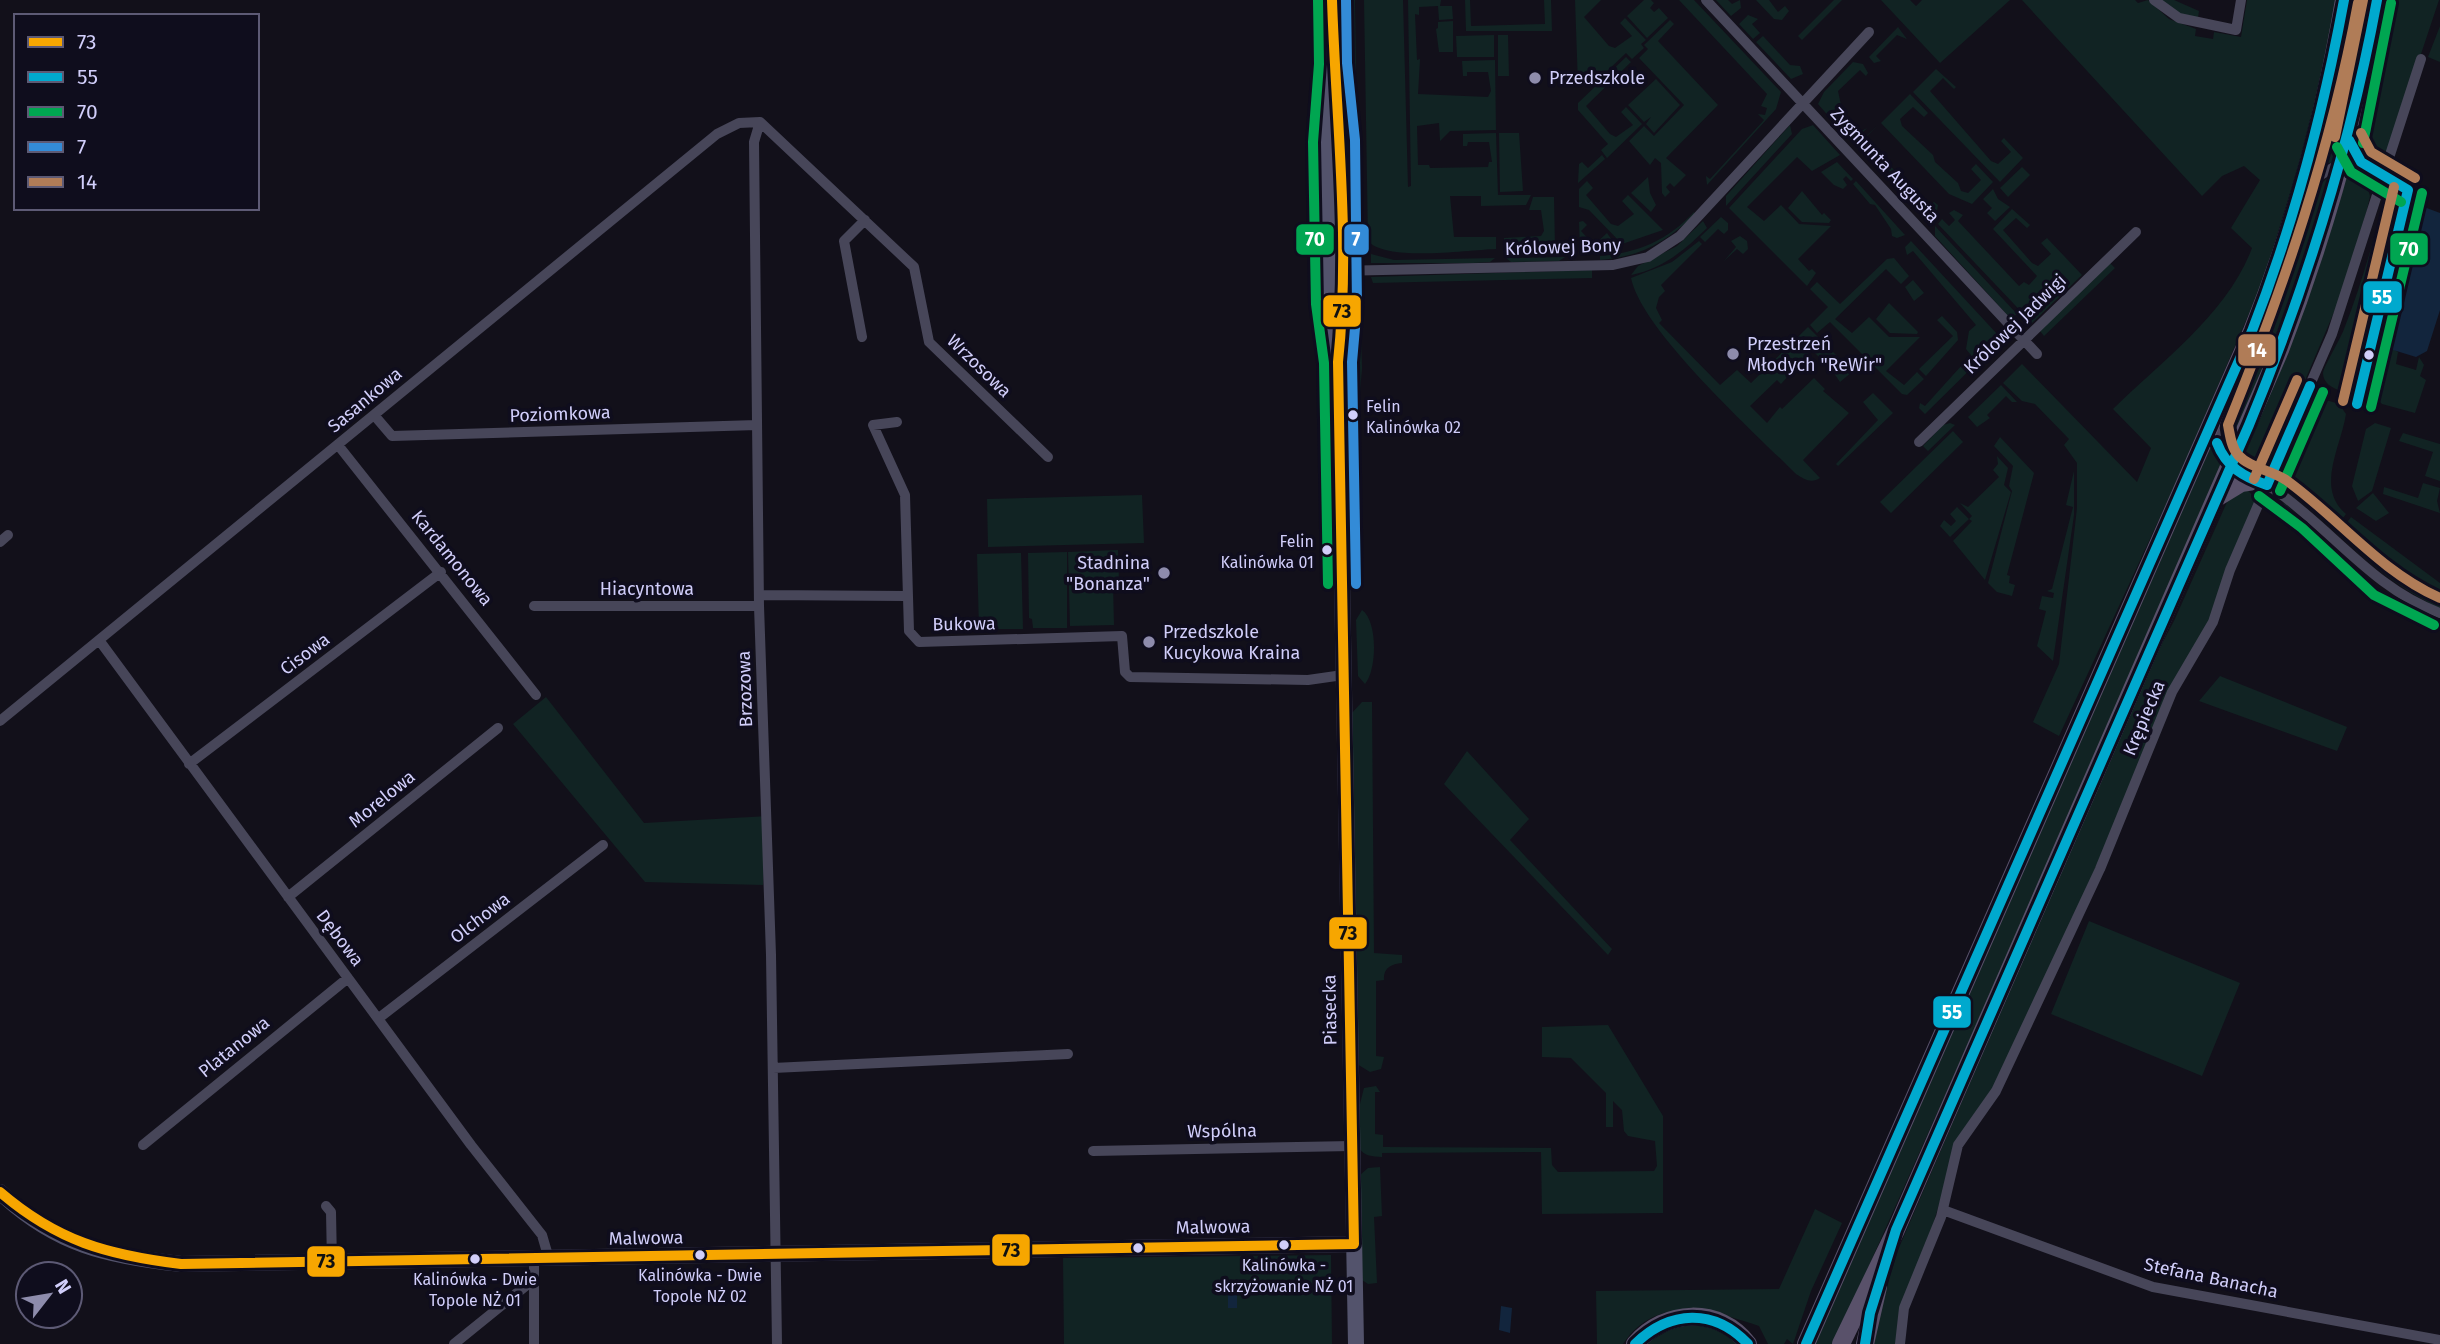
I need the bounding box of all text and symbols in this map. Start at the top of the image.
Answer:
legend [14,14,259,210]
text: 73 [77,29,97,55]
text: 55 [77,64,98,90]
place label: Przedszkole [1549,67,1645,89]
marker: Przedszkole [1527,70,1543,86]
text: 70 [77,99,98,125]
street label: Zygmunta Augusta [1826,103,1944,227]
text: 7 [77,134,86,160]
text: 14 [77,169,97,195]
line badge: 70 [1295,223,1335,256]
line badge: 7 [1343,223,1370,256]
text: 70 [1305,228,1325,251]
text: 7 [1352,228,1361,251]
line badge: 70 [2389,232,2429,266]
street label: Królowej Bony [1504,234,1622,260]
text: 70 [2399,238,2419,261]
street label: Królowej Jadwigi [1959,269,2071,379]
line badge: 55 [2362,280,2403,314]
text: 55 [2372,286,2392,309]
line badge: 73 [1322,294,1362,328]
text: 73 [1333,300,1351,323]
street label: Wrzosowa [942,330,1016,402]
place label: Przestrzeń Młodych "ReWir" [1747,333,1882,376]
line badge: 14 [2237,333,2277,367]
text: 14 [2247,339,2267,362]
marker: Przestrzeń Młodych "ReWir" [1725,346,1741,362]
unlabelled marker [2362,348,2376,362]
street label: Sasankowa [323,363,407,437]
place label: Felin Kalinówka 02 [1366,397,1461,437]
street label: Poziomkowa [509,401,611,427]
marker: Felin Kalinówka 02 [1346,408,1360,422]
street label: Kardamonowa [407,506,497,610]
place label: Felin Kalinówka 01 [1220,532,1314,572]
marker: Felin Kalinówka 01 [1320,543,1334,557]
place label: Stadnina "Bonanza" [1066,552,1150,595]
marker: Stadnina "Bonanza" [1156,565,1172,581]
street label: Hiacyntowa [600,578,694,600]
street label: Bukowa [932,612,996,636]
place label: Przedszkole Kucykowa Kraina [1163,621,1300,664]
street label: Cisowa [276,628,334,680]
marker: Przedszkole Kucykowa Kraina [1141,634,1157,650]
street label: Brzozowa [733,650,757,728]
street label: Krępiecka [2118,677,2170,759]
street label: Morelowa [344,766,420,832]
street label: Olchowa [446,888,514,948]
street label: Dębowa [312,905,368,971]
line badge: 73 [1328,916,1368,950]
text: 73 [1339,922,1357,945]
street label: Piasecka [1318,974,1342,1046]
line badge: 55 [1932,995,1972,1029]
text: 55 [1942,1001,1962,1024]
street label: Platanowa [194,1012,274,1082]
street label: Wspólna [1187,1119,1257,1143]
street label: Malwowa [1175,1215,1251,1239]
street label: Malwowa [608,1226,684,1250]
line badge: 73 [991,1233,1031,1267]
marker: Kalinówka - skrzyżowanie NŻ 01 [1277,1238,1291,1252]
text: 73 [1002,1239,1020,1262]
unlabelled marker [1131,1241,1145,1255]
line badge: 73 [306,1245,346,1278]
marker: Kalinówka - Dwie Topole NŻ 02 [693,1248,707,1262]
text: 73 [317,1250,335,1273]
marker: Kalinówka - Dwie Topole NŻ 01 [468,1252,482,1266]
street label: Stefana Banacha [2142,1253,2280,1303]
place label: Kalinówka - skrzyżowanie NŻ 01 [1215,1256,1353,1296]
north arrow [14,1260,84,1330]
place label: Kalinówka - Dwie Topole NŻ 02 [638,1266,762,1306]
place label: Kalinówka - Dwie Topole NŻ 01 [413,1270,537,1310]
text: N [50,1275,76,1298]

